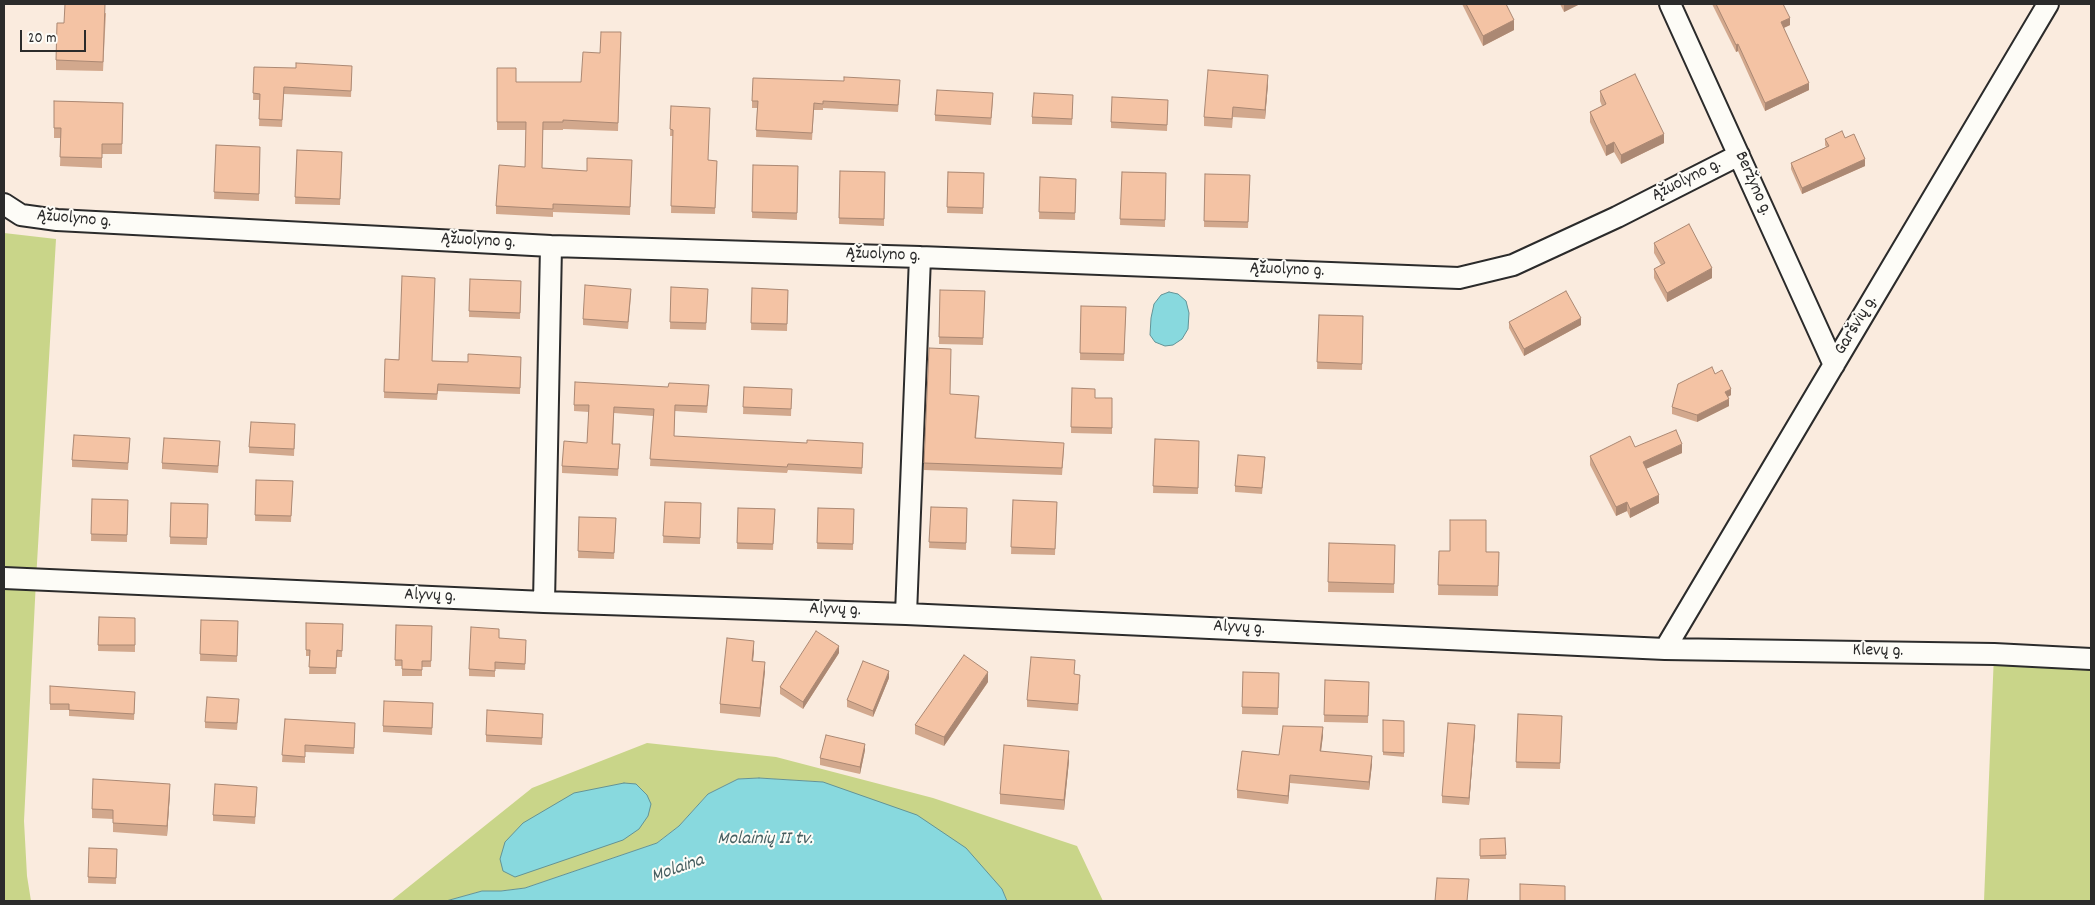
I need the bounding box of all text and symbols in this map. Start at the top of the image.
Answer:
scale bar [22,20,89,52]
text: 20 m [28,28,56,50]
street label: Beržyno g. [1728,149,1776,219]
street label: Ąžuolyno g. [1649,154,1725,208]
street label: Ąžuolyno g. [36,206,112,234]
street label: Ąžuolyno g. [440,229,516,255]
street label: Ąžuolyno g. [845,244,921,268]
street label: Ąžuolyno g. [1249,259,1325,283]
street label: Garšvių g. [1831,292,1883,360]
street label: Alyvų g. [404,585,456,609]
street label: Alyvų g. [809,599,861,623]
street label: Alyvų g. [1213,617,1265,641]
street label: Klevų g. [1852,641,1904,663]
water label: Molainių II tv. [717,829,813,851]
water label: Molaina [649,850,707,890]

